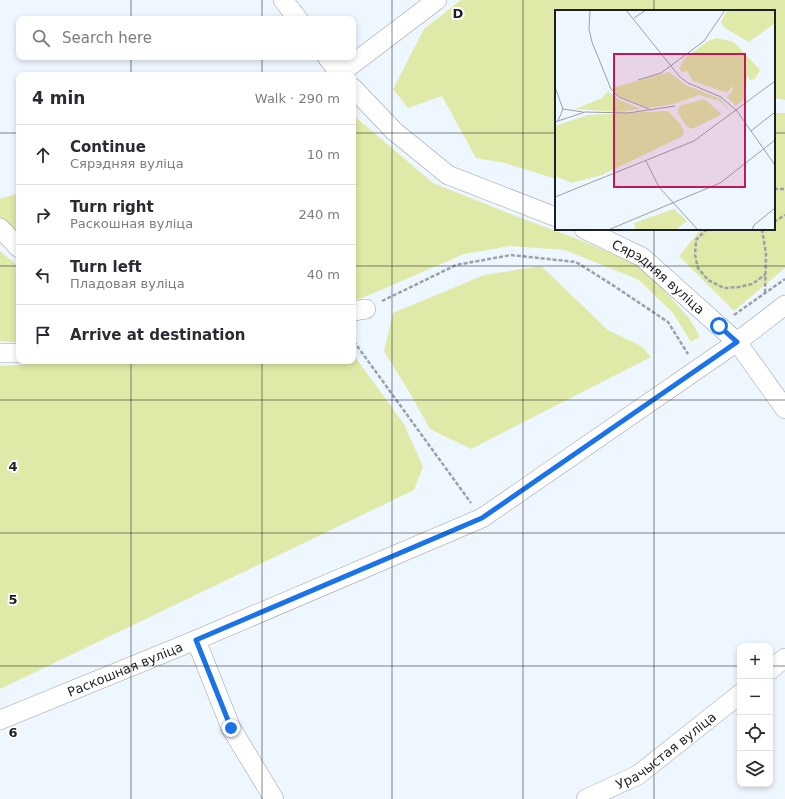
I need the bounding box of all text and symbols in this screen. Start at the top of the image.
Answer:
text: D [453,6,464,21]
inset map [555,10,775,230]
search box [16,16,356,60]
icon: search [30,27,52,49]
text: Search here [62,29,152,47]
text: 4 min [32,88,85,108]
text: Walk · 290 m [255,91,340,106]
text: Continue [70,138,146,156]
icon: ahead [32,144,54,166]
text: 10 m [307,147,340,162]
text: Сярэдняя вуліца [70,156,184,171]
text: Turn right [70,198,154,216]
icon: right [32,204,54,226]
text: 240 m [298,207,340,222]
text: Раскошная вуліца [70,216,193,231]
street label: Сярэдняя вуліца [610,236,708,317]
text: Turn left [70,258,142,276]
icon: left [32,264,54,286]
text: 40 m [307,267,340,282]
text: Пладовая вуліца [70,276,185,291]
route start [710,317,728,335]
icon: arrive [32,324,54,346]
text: Arrive at destination [70,326,245,344]
text: 4 [8,459,18,474]
text: 5 [8,592,18,607]
street label: Раскошная вуліца [65,639,185,699]
map controls [737,643,773,787]
button: + [737,643,773,679]
button: − [737,679,773,715]
street label: Урачыстая вуліца [613,709,719,792]
button: locate [737,715,773,751]
route end [222,719,240,737]
text: 6 [8,725,18,740]
button: layers [737,751,773,787]

